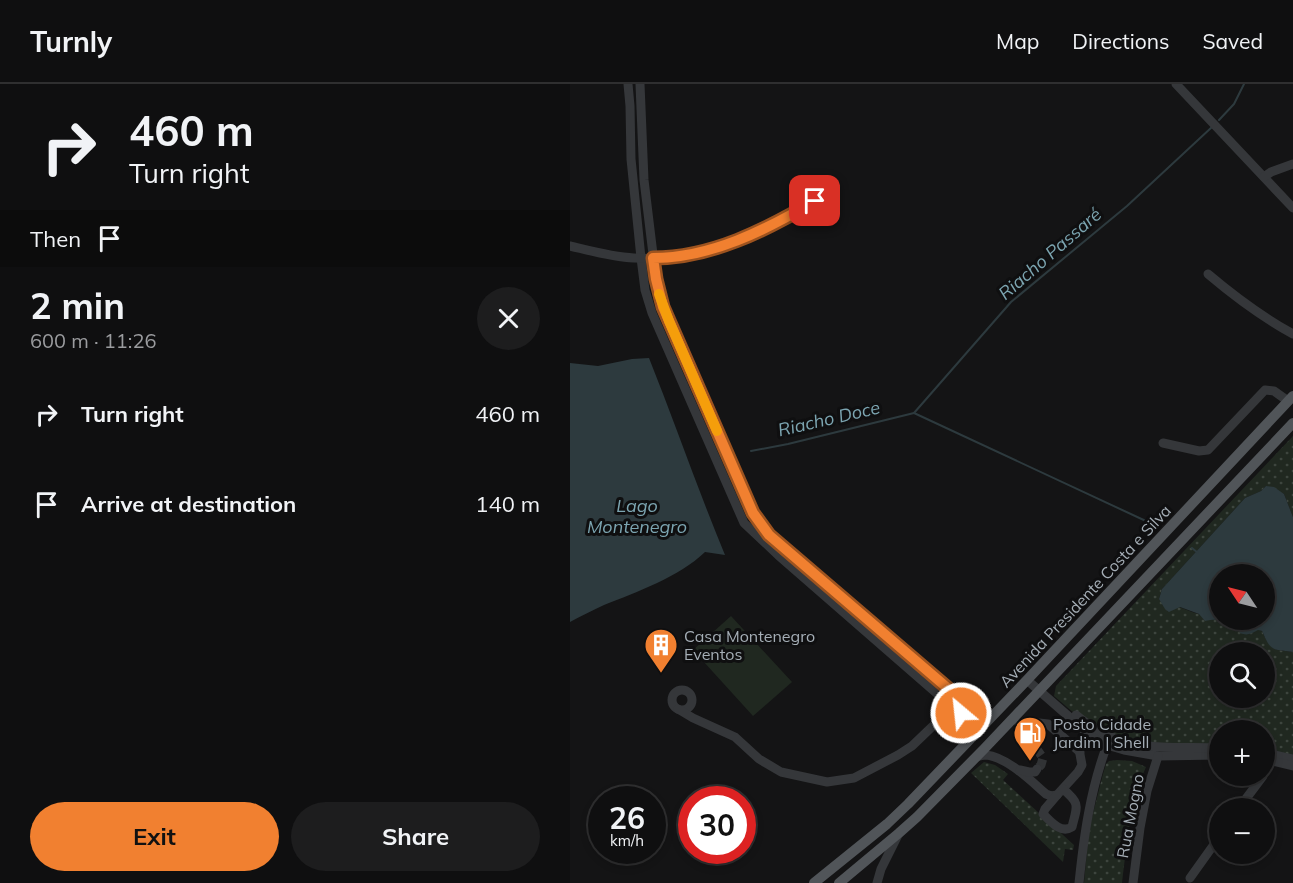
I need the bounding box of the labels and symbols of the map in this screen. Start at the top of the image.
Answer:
pin [789,175,840,226]
water label: Riacho Passaré [993,203,1106,305]
water label: Riacho Doce [776,396,882,441]
water label: Lago Montenegro [587,494,687,538]
street label: Avenida Presidente Costa e Silva [995,500,1175,692]
north arrow [1209,564,1275,630]
place label: Casa Montenegro Eventos [684,626,815,664]
building icon: Casa Montenegro Eventos [643,627,679,674]
position arrow [929,681,993,745]
place label: Posto Cidade Jardim | Shell [1053,714,1151,752]
fuel station icon: Posto Cidade Jardim | Shell [1012,715,1048,762]
street label: Rua Mogno [1112,772,1148,860]
speed limit sign: 30 [678,786,756,864]

